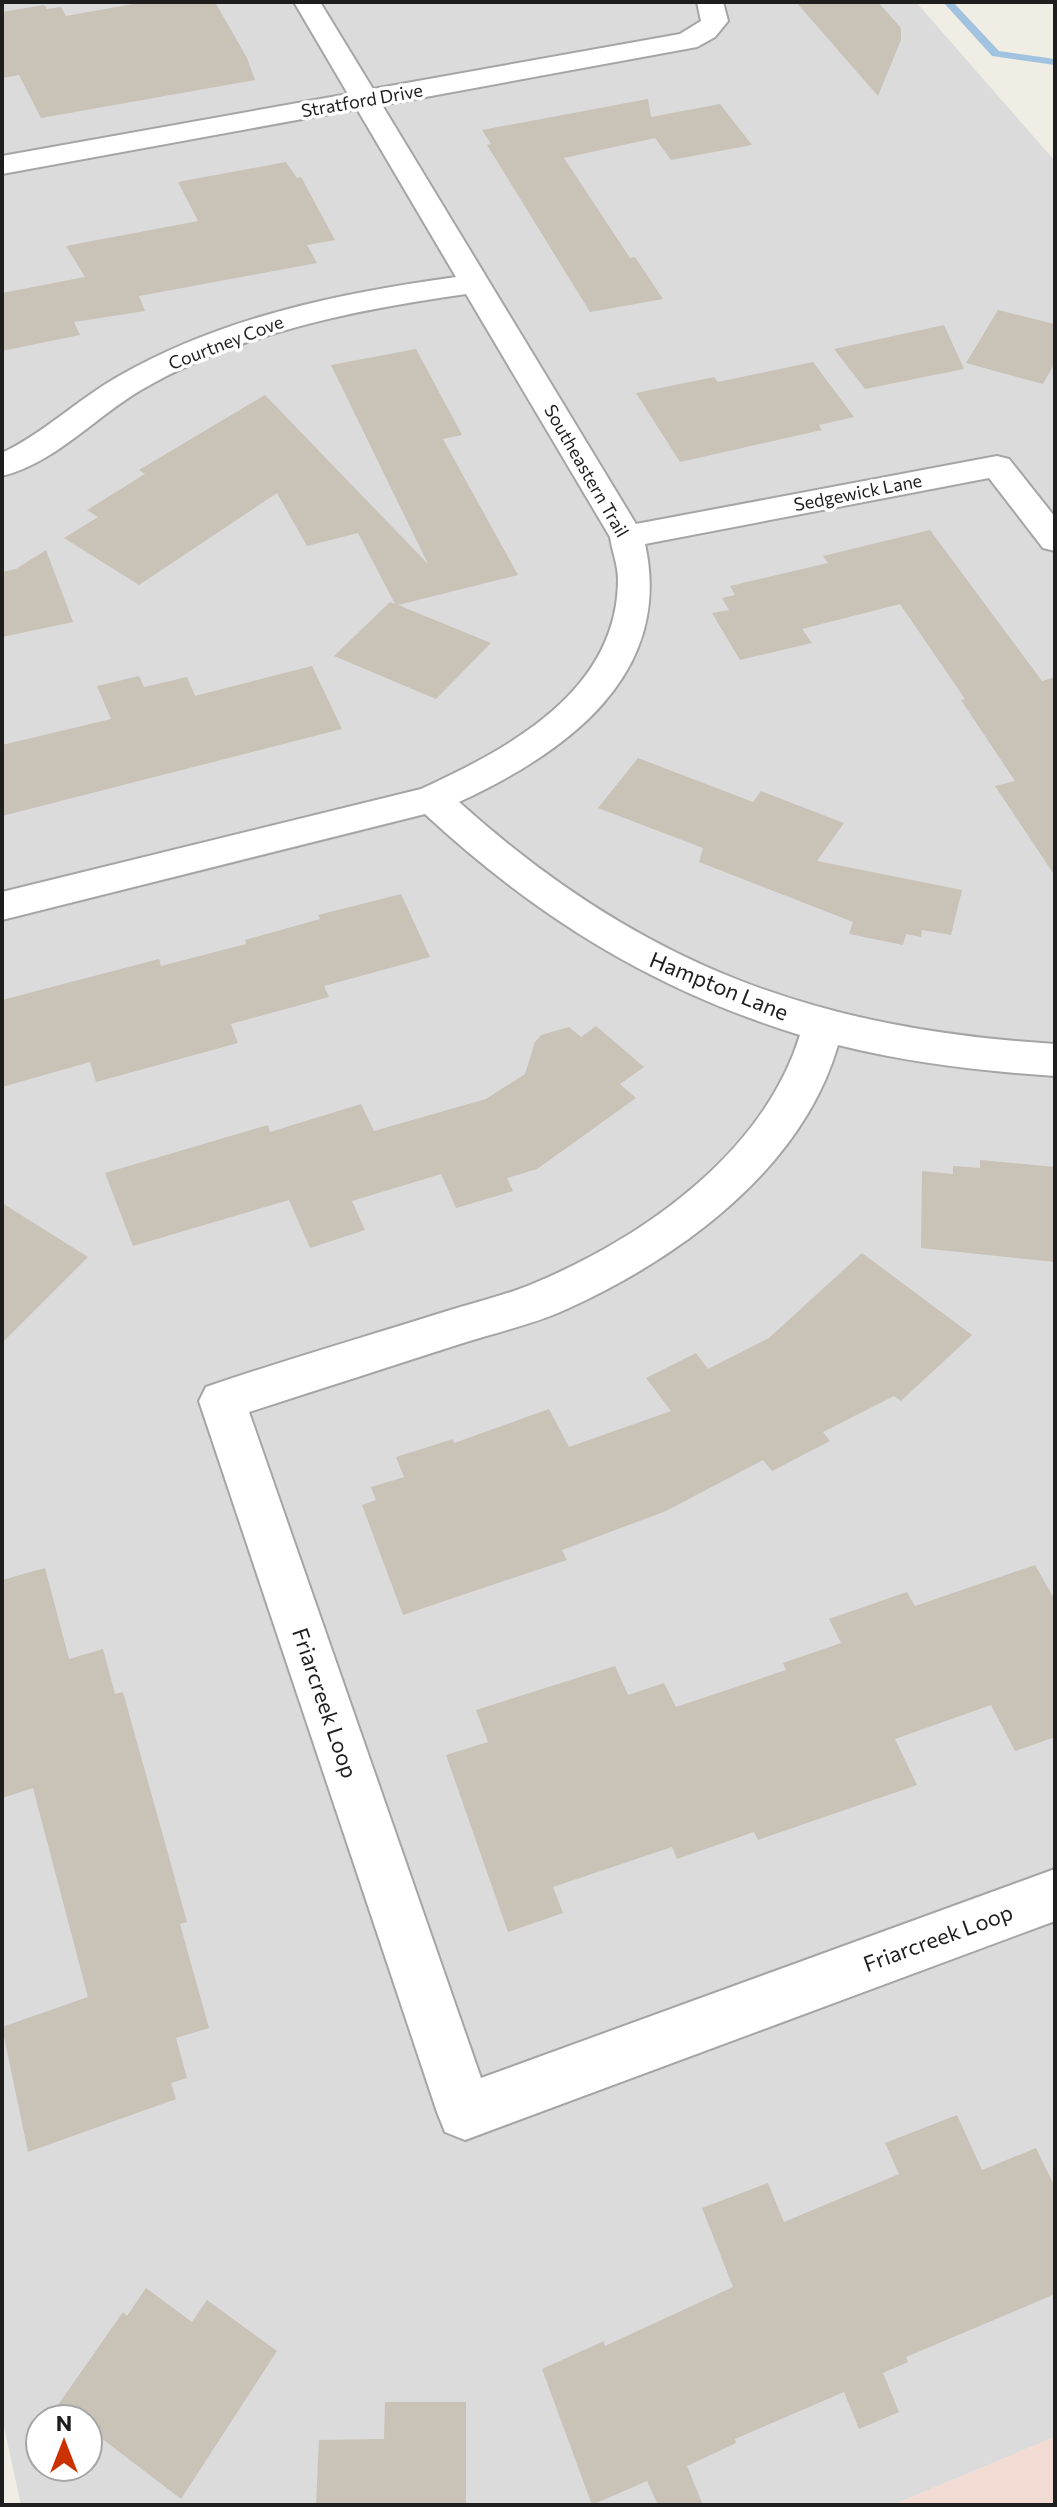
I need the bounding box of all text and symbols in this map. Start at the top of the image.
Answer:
street label: Stratford Drive [299,78,424,122]
street label: Courtney Cove [165,310,286,374]
street label: Southeastern Trail [540,400,634,541]
street label: Sedgewick Lane [792,469,924,515]
street label: Hampton Lane [646,945,792,1026]
street label: Friarcreek Loop [287,1624,364,1782]
street label: Friarcreek Loop [859,1898,1016,1977]
north arrow [24,2403,104,2483]
text: N [56,2409,72,2436]

